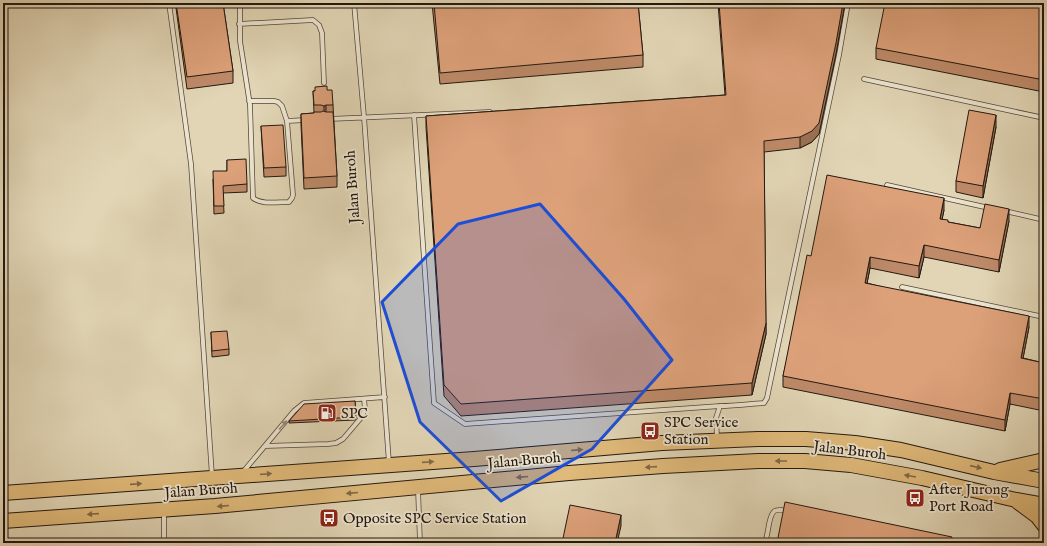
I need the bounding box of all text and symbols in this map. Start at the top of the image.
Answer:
street label: Jalan Buroh [340,150,365,226]
fuel station icon: SPC [316,402,338,424]
place label: SPC [341,404,368,423]
place label: SPC Service Station [664,413,739,449]
one-way arrow [278,419,287,430]
bus stop icon: SPC Service Station [639,420,661,442]
street label: Jalan Buroh [810,436,887,464]
one-way arrow [571,446,583,453]
street label: Jalan Buroh [485,448,561,473]
one-way arrow [774,458,787,464]
one-way arrow [422,459,434,466]
one-way arrow [645,463,657,470]
one-way arrow [970,465,982,471]
one-way arrow [260,471,272,478]
one-way arrow [904,473,916,479]
one-way arrow [516,474,528,481]
street label: Jalan Buroh [162,478,238,503]
one-way arrow [130,480,142,487]
place label: After Jurong Port Road [928,480,1009,516]
bus stop icon: After Jurong Port Road [904,487,926,509]
one-way arrow [346,490,358,496]
one-way arrow [217,502,229,509]
bus stop icon: Opposite SPC Service Station [318,507,340,529]
place label: Opposite SPC Service Station [343,509,526,528]
one-way arrow [87,511,99,518]

